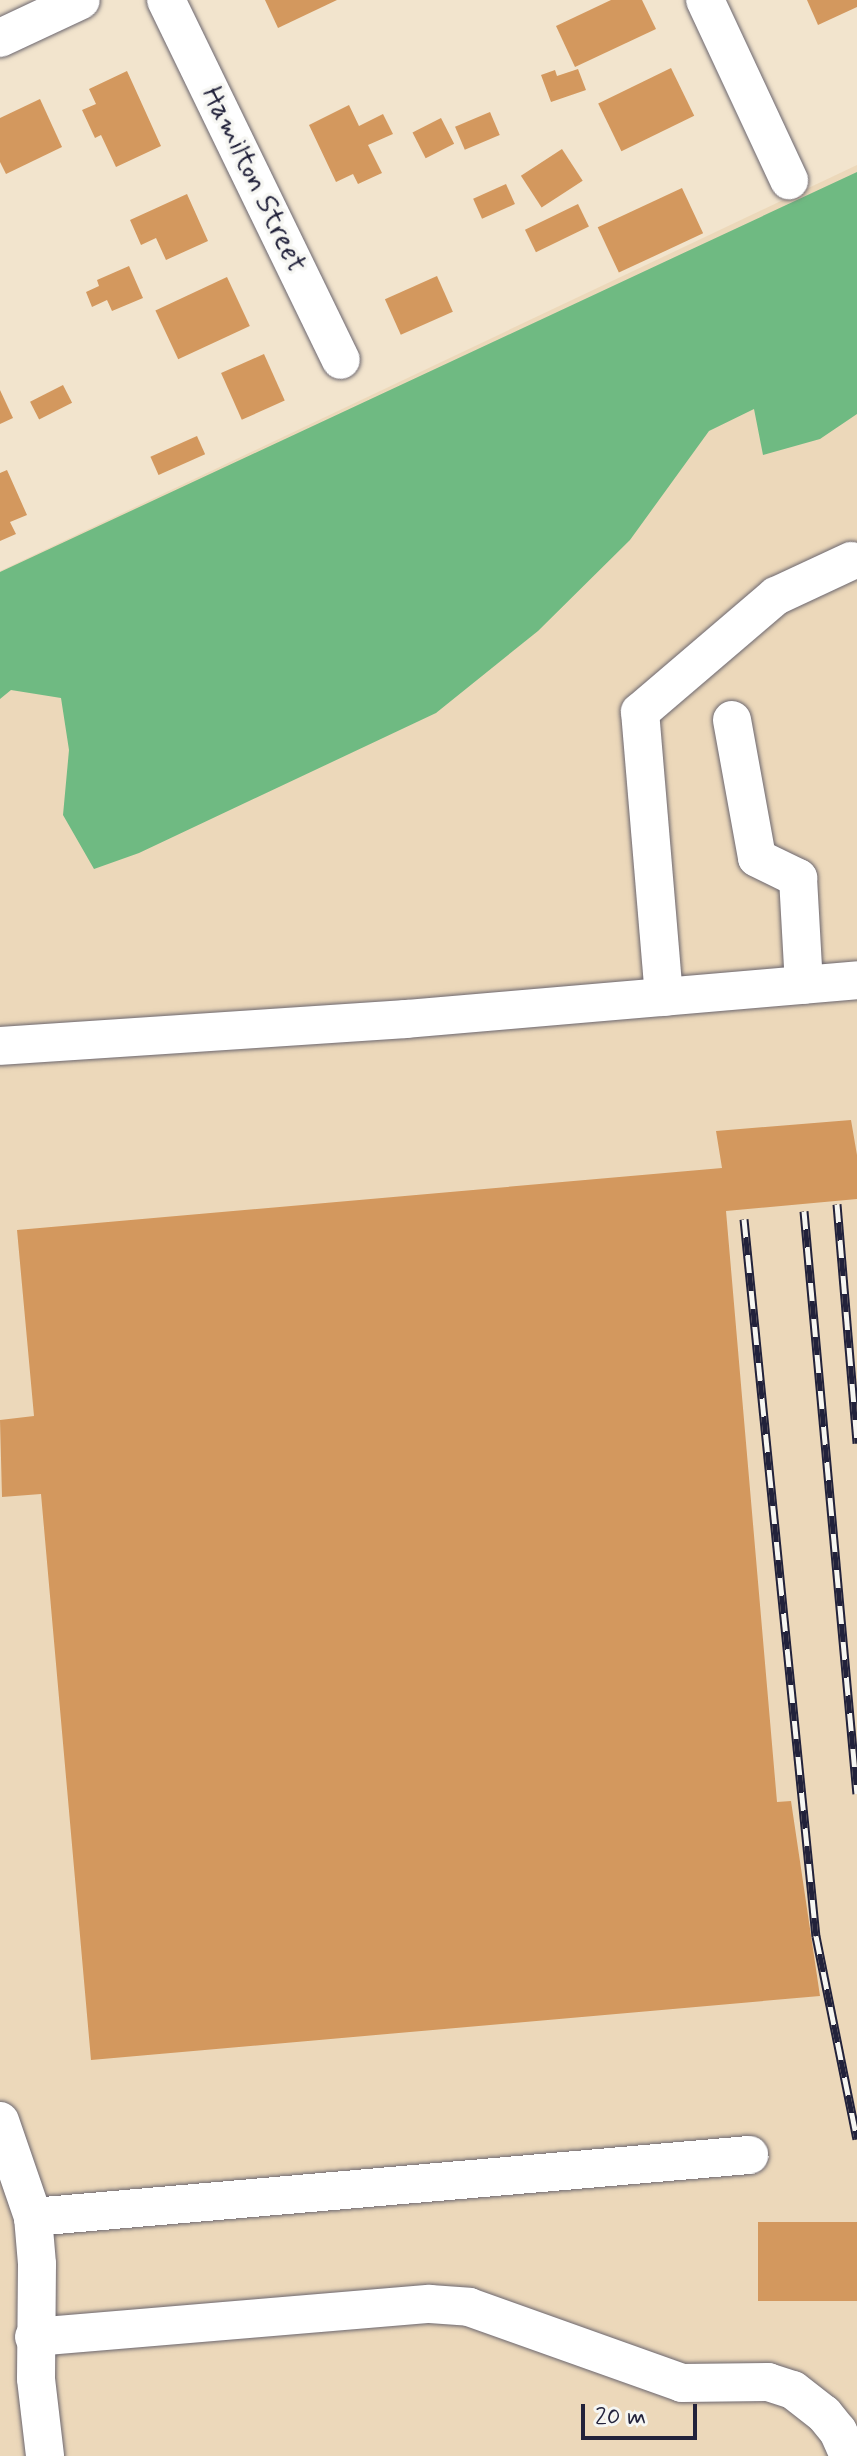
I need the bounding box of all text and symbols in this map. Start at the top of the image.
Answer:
street label: Hamilton Street [194,82,312,278]
scale bar [585,2388,701,2438]
text: 20 m [595,2402,646,2433]

